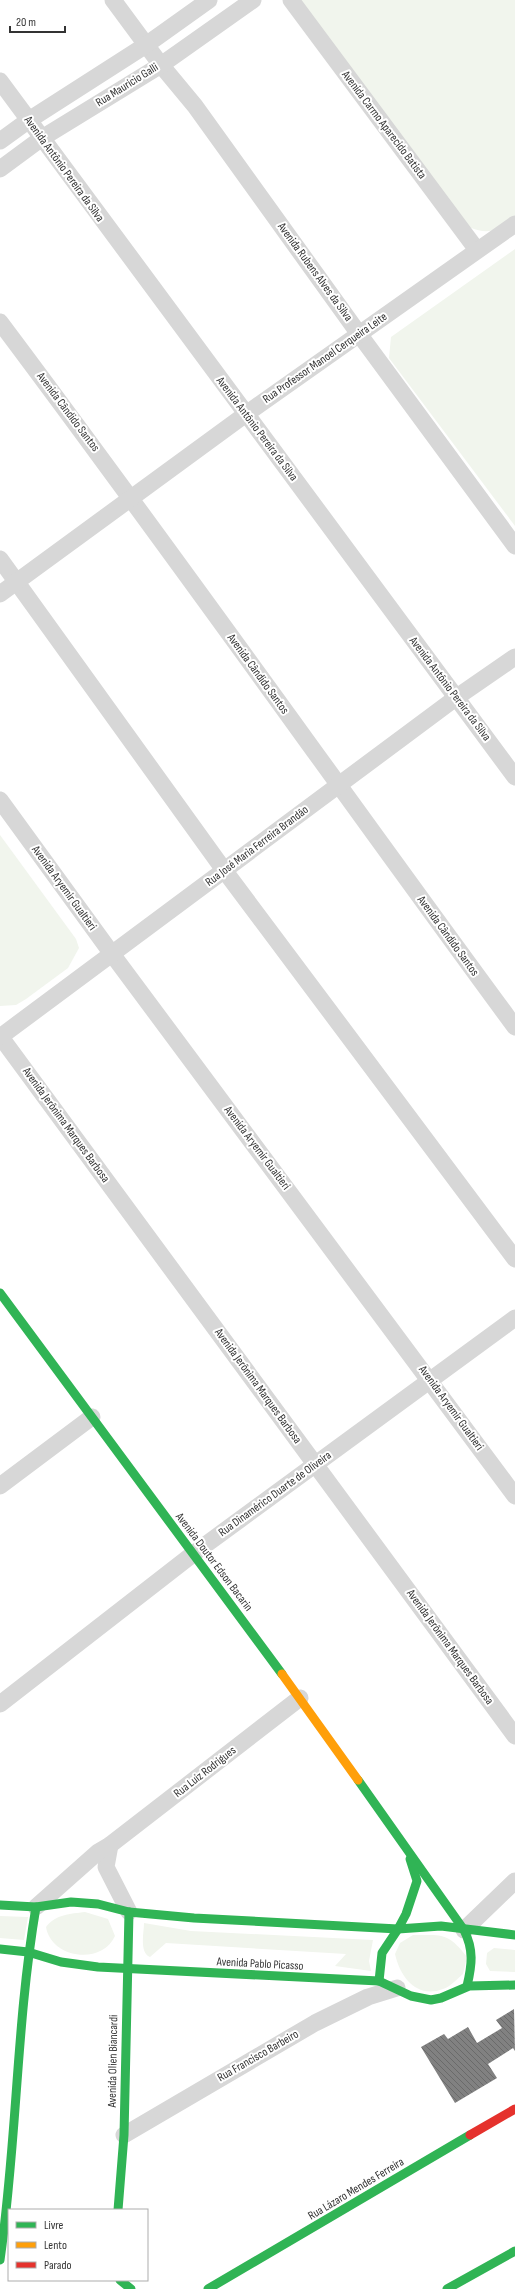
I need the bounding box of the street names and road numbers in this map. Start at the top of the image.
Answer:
street label: Rua Mauricio Galli [93,60,161,110]
street label: Avenida Carmo Aparecido Batista [338,67,430,182]
street label: Avenida Antônio Pereira da Silva [20,112,108,225]
street label: Avenida Rubens Alves da Silva [274,219,356,325]
street label: Rua Professor Manoel Cerqueira Leite [260,309,390,407]
street label: Avenida Cândido Santos [33,369,103,455]
street label: Avenida Antônio Pereira da Silva [212,373,301,484]
street label: Avenida Cândido Santos [223,630,292,717]
street label: Avenida Antônio Pereira da Silva [405,633,494,744]
street label: Rua José Maria Ferreira Brandão [202,802,312,890]
street label: Avenida Aryemir Gualtieri [28,842,100,933]
street label: Avenida Cândido Santos [413,892,482,979]
street label: Avenida Jerônima Marques Barbosa [19,1064,113,1186]
street label: Avenida Aryemir Gualtieri [220,1102,293,1193]
street label: Avenida Jerônima Marques Barbosa [211,1325,305,1447]
street label: Avenida Aryemir Gualtieri [415,1362,487,1453]
street label: Rua Dinamérico Duarte de Oliveira [216,1448,335,1540]
street label: Avenida Doutor Edson Bacarin [171,1509,256,1614]
street label: Avenida Jerônima Marques Barbosa [403,1586,497,1708]
street label: Rua Luiz Rodrigues [171,1743,239,1801]
street label: Avenida Pablo Picasso [215,1954,304,1974]
street label: Avenida Olien Biancardi [105,2014,121,2109]
street label: Rua Francisco Barbeiro [215,2027,301,2085]
street label: Rua Lázaro Mendes Ferreira [305,2154,407,2224]

